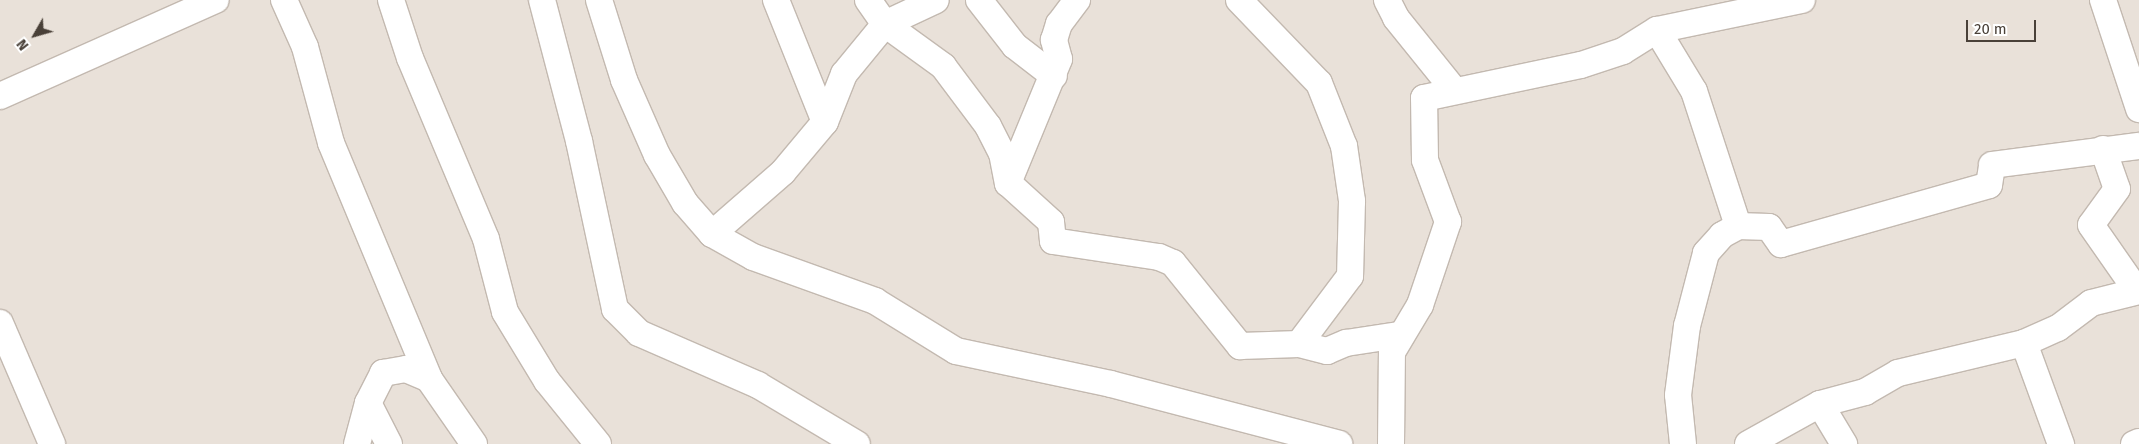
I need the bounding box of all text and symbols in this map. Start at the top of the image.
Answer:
north arrow [10,10,60,60]
scale bar [1969,10,2039,42]
text: 20 m [1974,20,2007,38]
text: N [13,36,32,53]

